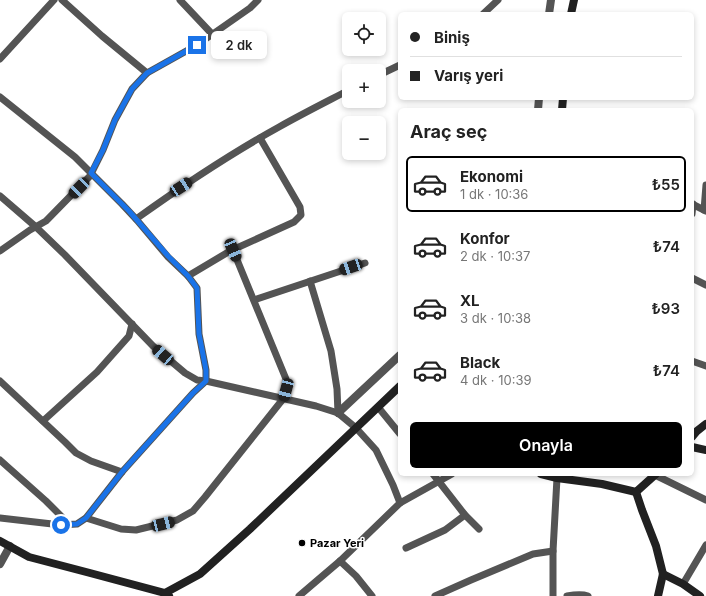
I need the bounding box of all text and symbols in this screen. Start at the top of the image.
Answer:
map controls [342,12,386,160]
button: locate [342,12,386,56]
text: Biniş [434,28,470,47]
callout: 2 dk [211,31,267,59]
route end [188,36,206,54]
text: 2 dk [226,37,252,53]
button: + [342,64,386,108]
text: Varış yeri [434,66,503,85]
button: − [342,116,386,160]
text: Araç seç [410,121,487,142]
icon: car [412,166,448,202]
text: Ekonomi [460,167,523,186]
car [66,175,92,201]
car [168,175,194,199]
text: ₺55 [652,175,680,194]
text: 1 dk · 10:36 [460,186,528,202]
icon: car [412,228,448,264]
text: Konfor [460,229,510,248]
car [223,237,243,263]
text: ₺74 [653,237,680,256]
text: 2 dk · 10:37 [460,248,530,264]
car [338,257,364,277]
icon: car [412,290,448,326]
text: XL [460,291,480,310]
text: ₺93 [651,299,680,318]
text: 3 dk · 10:38 [460,310,531,326]
car [150,343,176,367]
icon: car [412,352,448,388]
text: Black [460,353,500,372]
text: ₺74 [653,361,680,380]
text: 4 dk · 10:39 [460,372,532,388]
car [277,377,295,403]
button: Onayla [410,422,682,468]
car [150,515,176,533]
route start [52,516,70,534]
place label: Pazar Yeri [310,536,364,550]
marker: Pazar Yeri [297,538,307,548]

